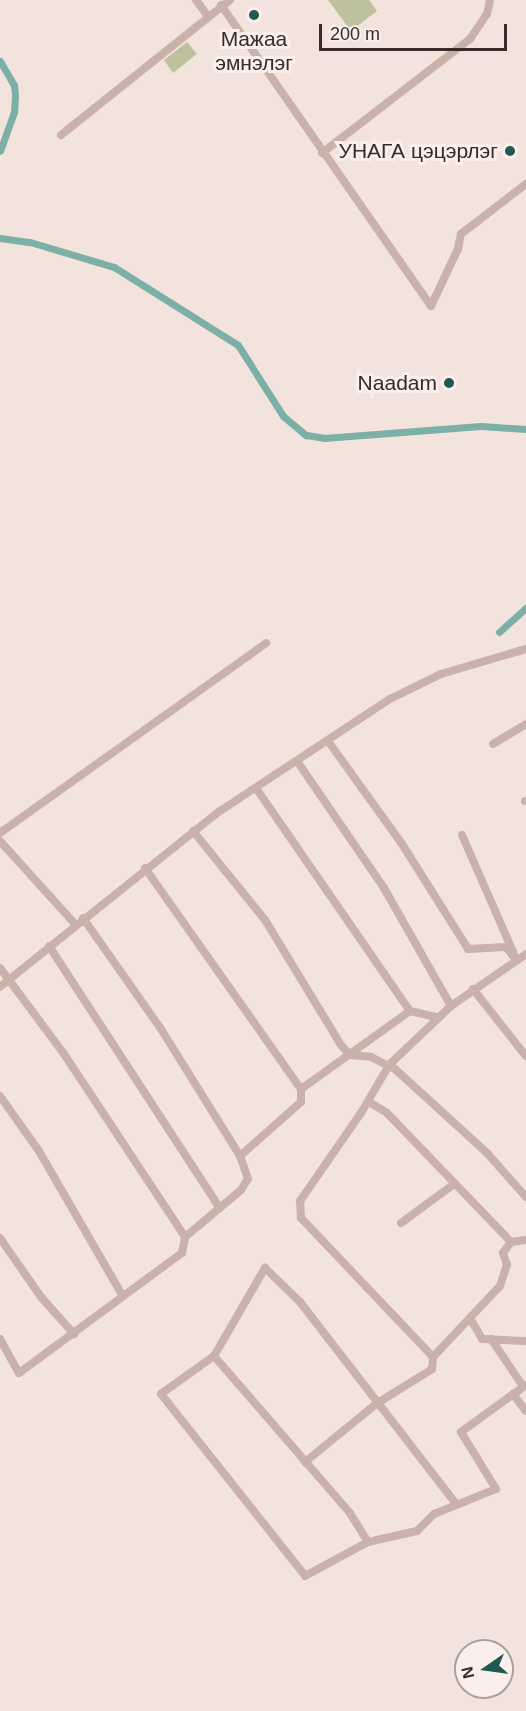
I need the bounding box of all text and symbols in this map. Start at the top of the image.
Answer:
marker: Maжаа эмнэлэг [245,6,263,24]
scale bar [322,12,510,50]
text: 200 m [330,24,380,44]
place label: Maжаа эмнэлэг [215,26,293,76]
place label: УНАГА цэцэрлэг [339,138,498,164]
marker: УНАГА цэцэрлэг [503,144,517,158]
place label: Naadam [358,370,437,396]
marker: Naadam [442,376,456,390]
north arrow [454,1639,514,1699]
text: N [458,1665,478,1680]

